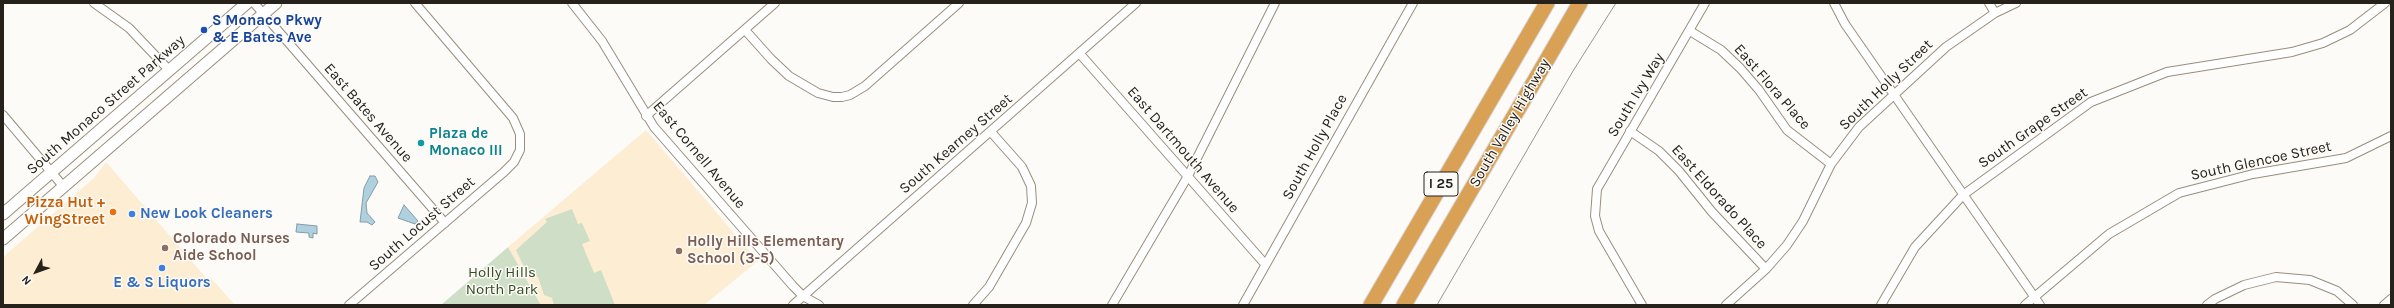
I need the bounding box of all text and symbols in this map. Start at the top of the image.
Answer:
place label: S Monaco Pkwy & E Bates Ave [212,12,322,47]
marker: S Monaco Pkwy & E Bates Ave [199,25,209,35]
street label: South Monaco Street Parkway [23,31,189,179]
street label: South Holly Street [1836,36,1936,134]
street label: East Flora Place [1730,41,1814,133]
street label: South Ivy Way [1604,50,1668,140]
street label: South Valley Highway [1466,55,1554,191]
street label: East Bates Avenue [320,60,416,166]
street label: East Dartmouth Avenue [1123,83,1243,217]
street label: South Grape Street [1975,84,2091,172]
street label: South Kearney Street [896,90,1016,198]
street label: South Holly Place [1279,91,1351,203]
street label: East Cornell Avenue [649,98,749,212]
place label: Plaza de Monaco III [429,125,503,160]
street label: South Glencoe Street [2189,137,2333,185]
marker: Plaza de Monaco III [416,138,426,148]
street label: East Eldorado Place [1667,141,1771,253]
road number: I 25 [1424,172,1458,196]
street label: South Locust Street [365,173,479,275]
place label: Pizza Hut + WingStreet [25,194,105,229]
place label: New Look Cleaners [140,205,273,223]
marker: Pizza Hut + WingStreet [108,207,118,217]
marker: New Look Cleaners [127,209,137,219]
place label: Colorado Nurses Aide School [173,230,290,265]
place label: Holly Hills Elementary School (3-5) [687,233,844,268]
marker: Colorado Nurses Aide School [160,243,170,253]
marker: Holly Hills Elementary School (3-5) [674,246,684,256]
north arrow [16,252,56,292]
marker: E & S Liquors [157,263,167,273]
park label: Holly Hills North Park [466,264,538,299]
text: N [19,273,34,287]
place label: E & S Liquors [113,274,211,292]

